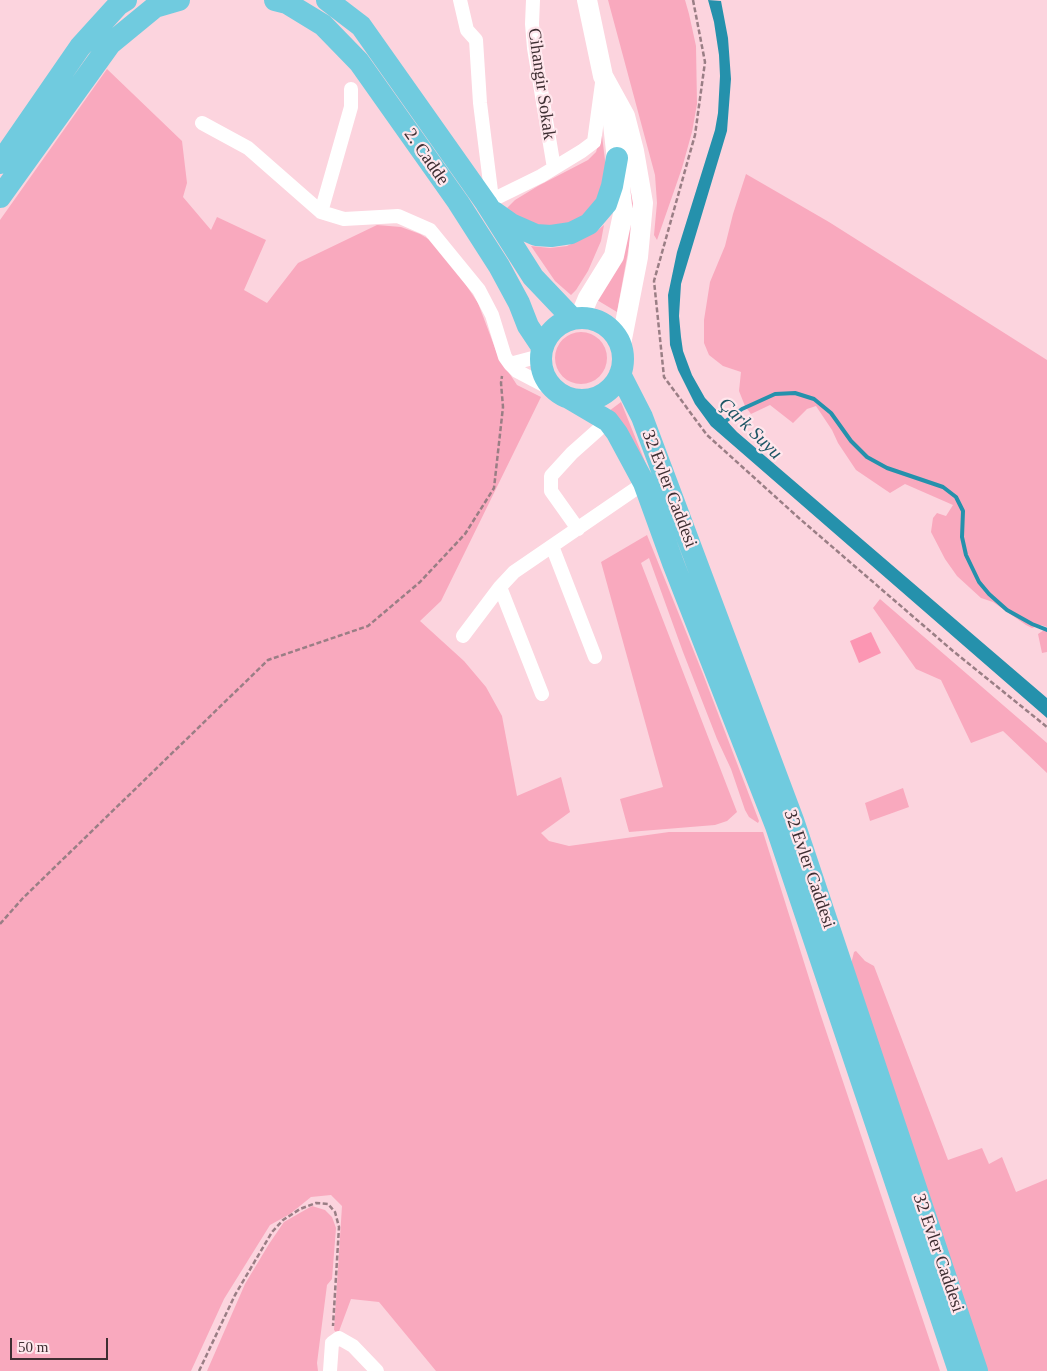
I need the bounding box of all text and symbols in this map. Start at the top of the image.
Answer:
street label: Cihangir Sokak [522,27,560,141]
street label: 2. Cadde [399,125,453,189]
water label: Çark Suyu [713,393,787,465]
street label: 32 Evler Caddesi [637,427,701,551]
street label: 32 Evler Caddesi [779,807,839,931]
street label: 32 Evler Caddesi [908,1191,968,1315]
scale bar [12,1328,110,1360]
text: 50 m [18,1339,48,1355]

